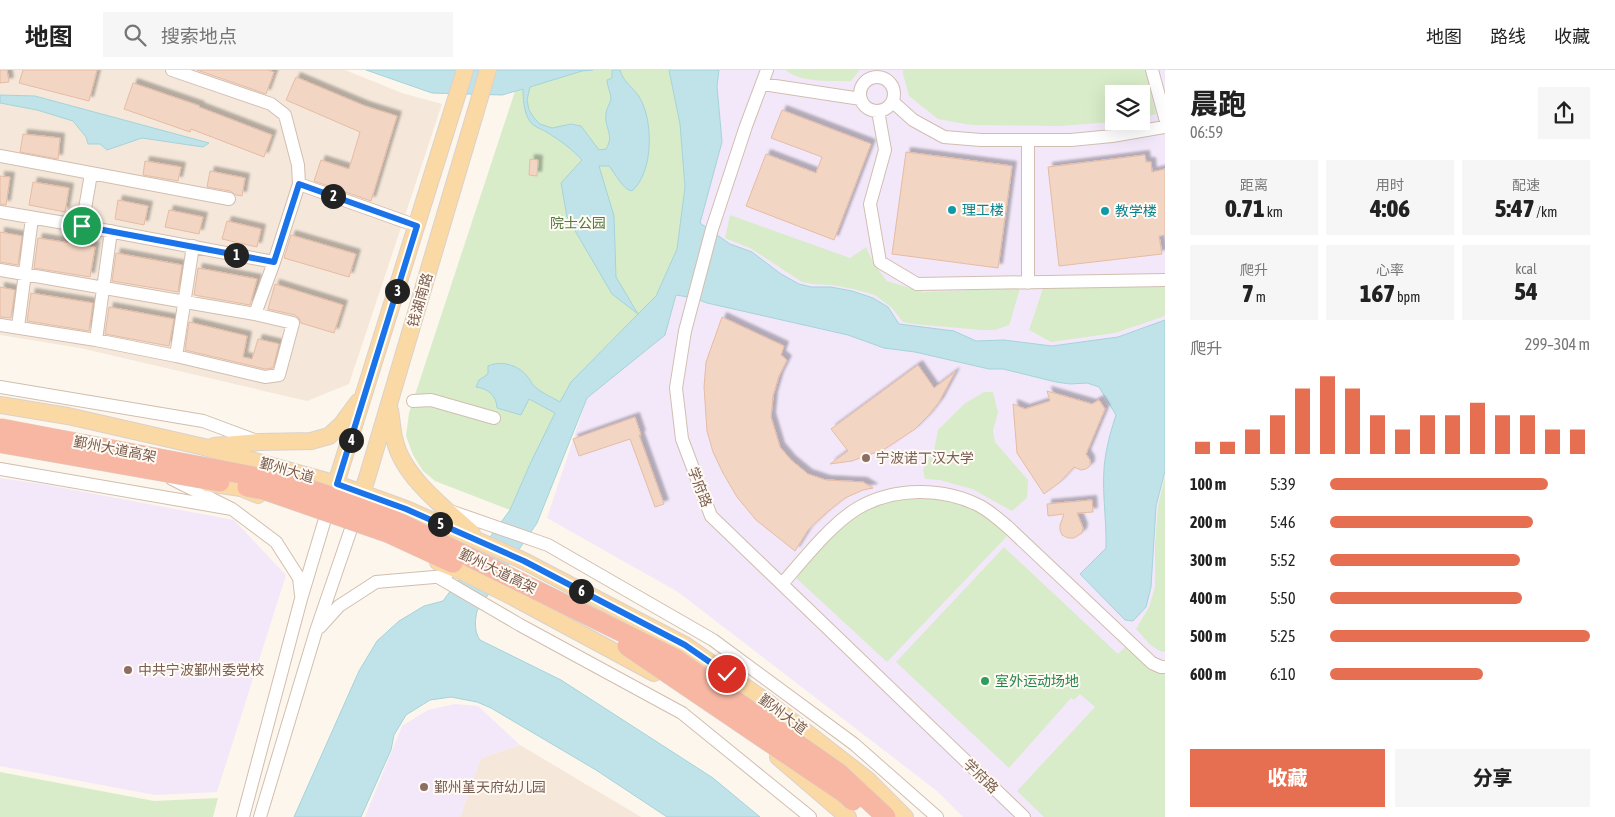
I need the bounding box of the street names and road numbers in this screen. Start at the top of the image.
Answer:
street label: 钱湖南路 [405,271,435,329]
street label: 鄞州大道高架 [72,433,158,465]
street label: 鄞州大道 [258,455,316,485]
street label: 学府路 [685,465,715,509]
street label: 鄞州大道高架 [457,545,539,597]
street label: 鄞州大道 [756,691,810,737]
street label: 学府路 [960,756,1002,796]

